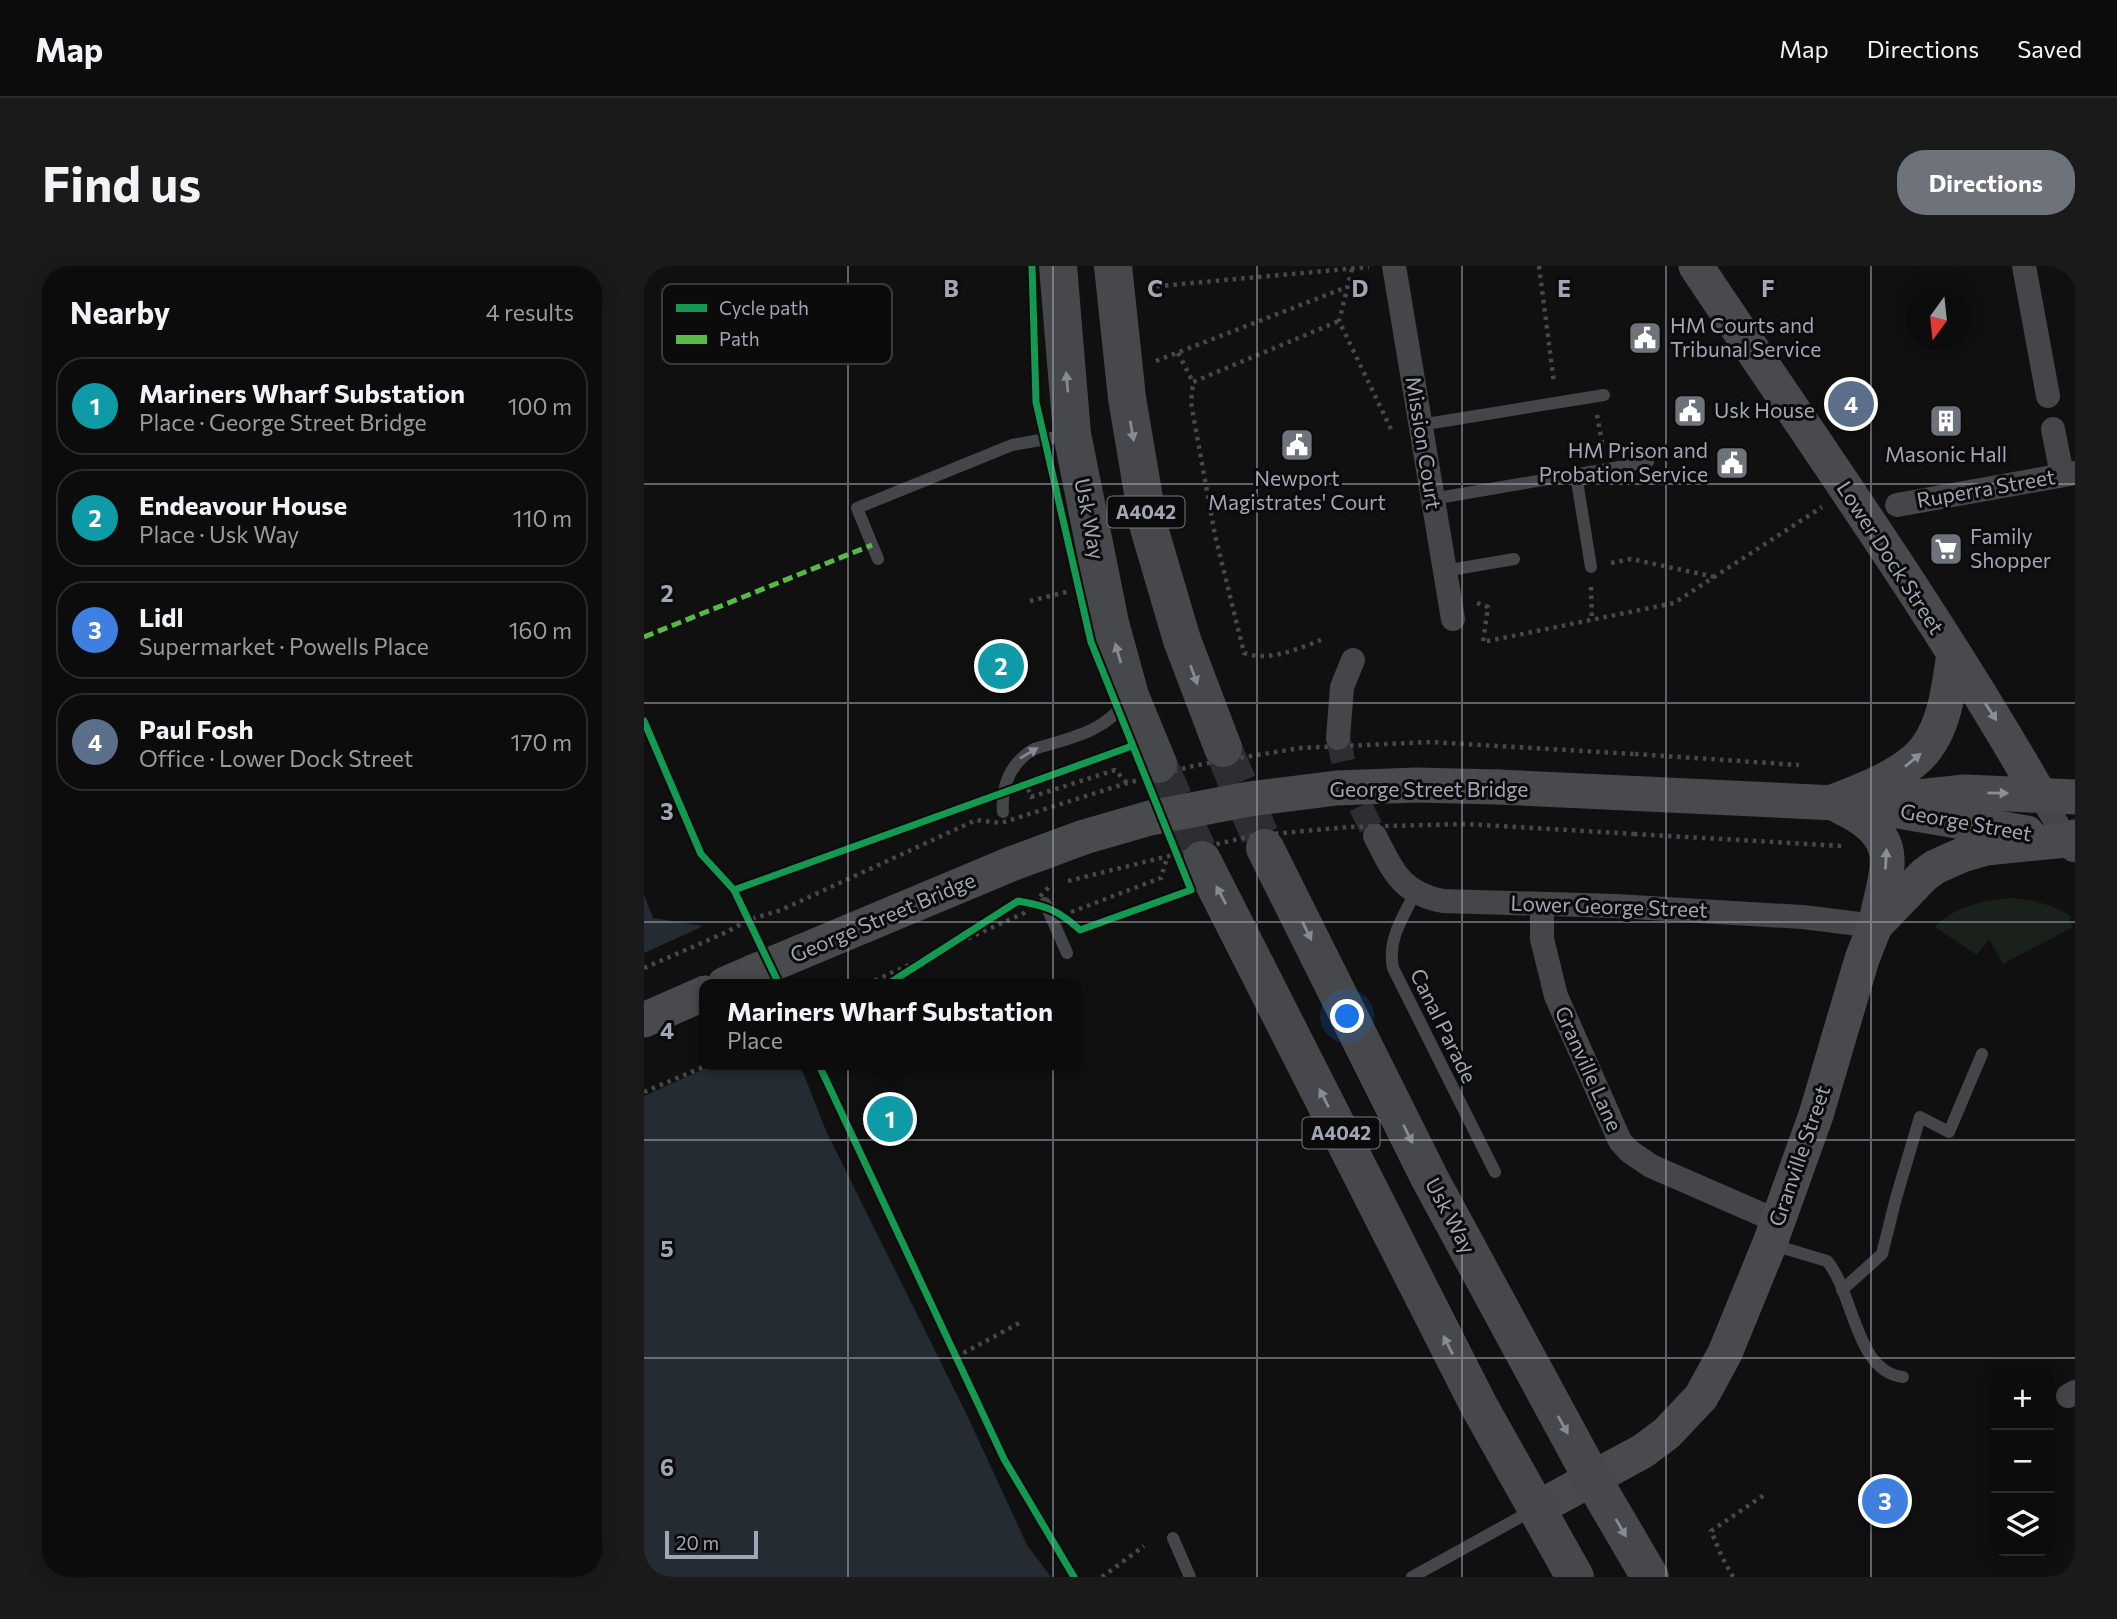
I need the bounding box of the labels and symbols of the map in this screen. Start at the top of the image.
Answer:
text: B [943,274,959,302]
text: C [1147,274,1163,302]
text: D [1352,274,1369,302]
text: E [1557,274,1571,302]
text: F [1761,274,1775,302]
legend [662,284,892,364]
north arrow [1907,287,1970,350]
text: Cycle path [719,296,809,319]
place label: HM Courts and Tribunal Service [1670,312,1821,361]
public building icon: HM Courts and Tribunal Service [1626,319,1664,357]
text: Path [719,327,760,350]
one-way arrow [1061,371,1072,393]
street label: Mission Court [1402,375,1447,511]
pin: 4 [1828,378,1874,430]
public building icon: Usk House [1671,392,1709,430]
place label: Usk House [1714,397,1815,422]
building icon: Masonic Hall [1927,402,1965,440]
one-way arrow [1127,420,1138,442]
public building icon: Newport Magistrates' Court [1278,426,1316,464]
place label: HM Prison and Probation Service [1539,437,1708,486]
place label: Masonic Hall [1885,441,2007,466]
public building icon: HM Prison and Probation Service [1713,444,1751,482]
street label: Ruperra Street [1915,463,2057,512]
place label: Newport Magistrates' Court [1208,465,1386,514]
street label: Usk Way [1070,476,1111,562]
street label: Lower Dock Street [1832,476,1950,638]
road number: A4042 [1107,496,1184,528]
place label: Family Shopper [1970,523,2051,572]
supermarket icon: Family Shopper [1927,530,1965,568]
text: 2 [660,579,674,607]
pin: 2 [978,640,1024,692]
one-way arrow [1113,643,1123,664]
one-way arrow [1189,664,1200,685]
one-way arrow [1984,702,1997,721]
one-way arrow [1019,747,1039,760]
one-way arrow [1905,753,1922,768]
street label: George Street Bridge [1330,776,1528,801]
one-way arrow [1987,787,2009,799]
text: 3 [660,797,674,825]
street label: George Street [1899,798,2034,845]
one-way arrow [1880,848,1891,870]
street label: George Street Bridge [786,866,979,967]
one-way arrow [1215,885,1227,905]
street label: Lower George Street [1510,890,1708,921]
one-way arrow [1301,921,1312,941]
street label: Canal Parade [1406,964,1483,1087]
your location [1330,999,1364,1033]
street label: Granville Lane [1551,1002,1628,1135]
text: 4 [660,1016,674,1044]
street label: Granville Street [1763,1082,1834,1229]
one-way arrow [1318,1088,1329,1108]
pin: 1 [867,1093,913,1145]
road number: A4042 [1302,1118,1380,1148]
one-way arrow [1402,1124,1413,1144]
street label: Usk Way [1421,1173,1482,1258]
text: 5 [660,1234,674,1262]
one-way arrow [1443,1335,1454,1355]
one-way arrow [1557,1415,1569,1435]
text: 6 [660,1453,674,1481]
pin: 3 [1862,1475,1908,1527]
one-way arrow [1615,1518,1627,1537]
scale bar [665,1528,758,1560]

